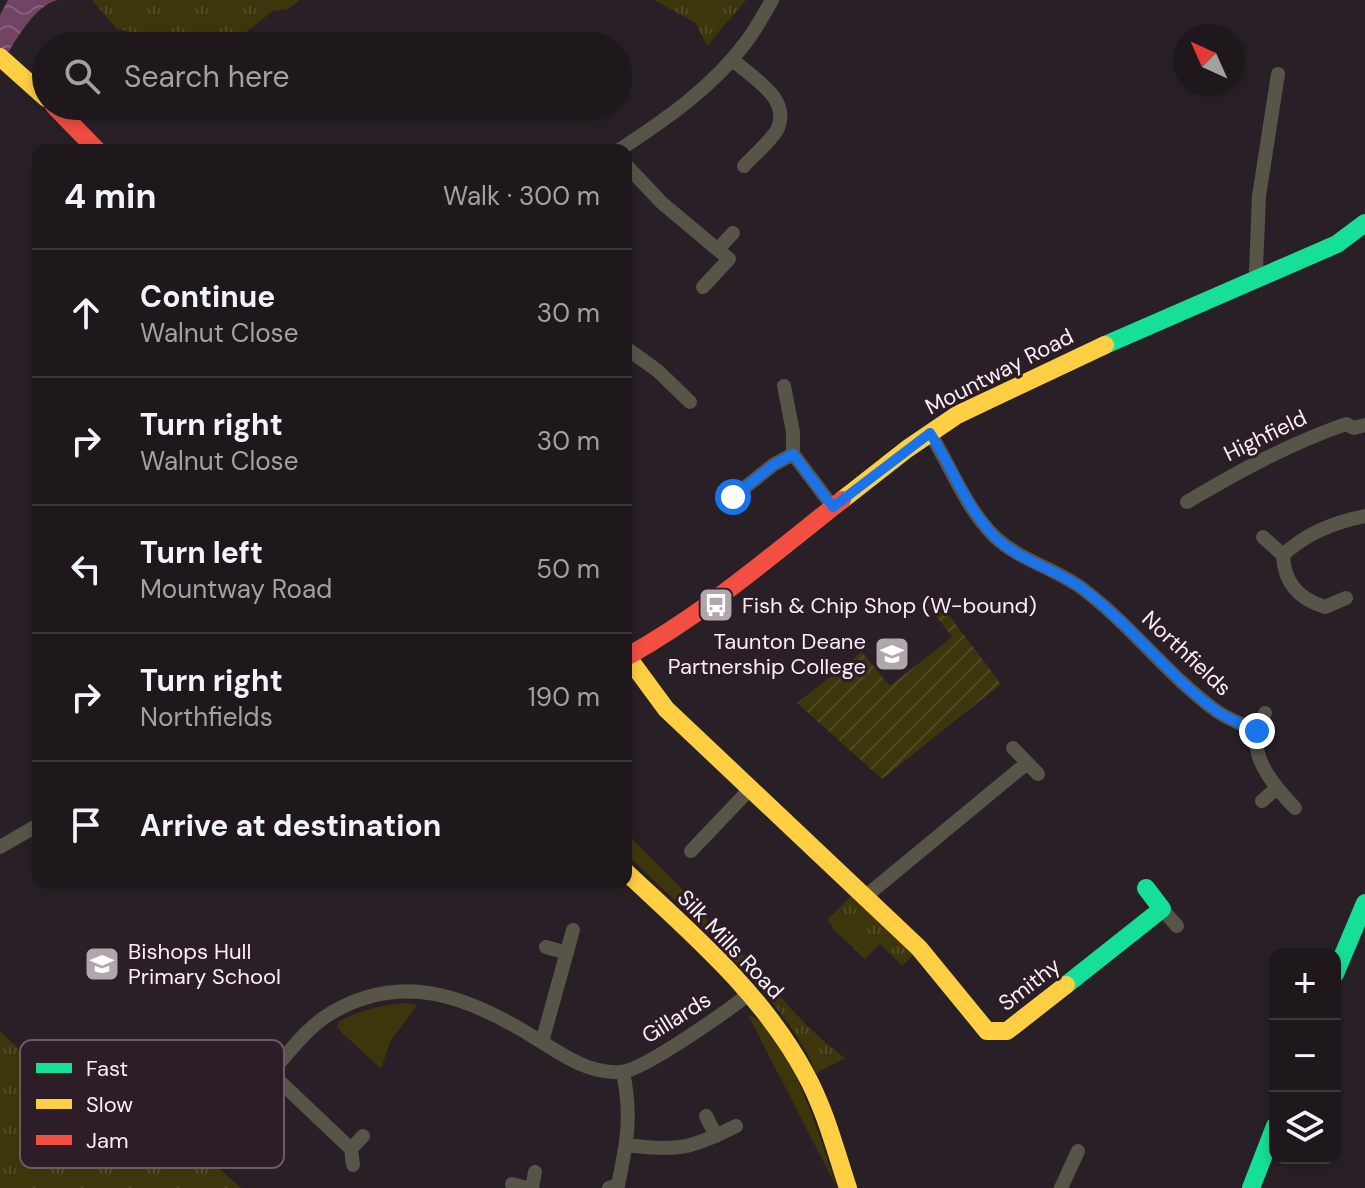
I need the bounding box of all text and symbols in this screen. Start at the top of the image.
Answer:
north arrow [1173,24,1245,96]
search box [32,32,632,120]
icon: search [60,54,104,98]
text: Search here [124,57,290,96]
text: 4 min [64,174,156,219]
text: Walk · 300 m [443,179,600,213]
text: Continue [140,277,275,316]
icon: ahead [64,291,108,335]
text: 30 m [537,296,600,330]
text: Walnut Close [140,316,298,350]
street label: Mountway Road [920,322,1078,421]
street label: Highfield [1219,403,1311,468]
text: Turn right [140,405,283,444]
icon: right [64,419,108,463]
text: 30 m [537,424,600,458]
text: Walnut Close [140,444,298,478]
route start [715,479,751,515]
text: Turn left [140,533,263,572]
icon: left [64,547,108,591]
text: 50 m [536,552,600,586]
text: Mountway Road [140,572,332,606]
bus stop icon: Fish & Chip Shop (W-bound) [697,586,735,624]
place label: Fish & Chip Shop (W-bound) [742,591,1037,620]
street label: Northfields [1136,604,1238,702]
place label: Taunton Deane Partnership College [668,627,866,681]
school or university icon: Taunton Deane Partnership College [873,635,911,673]
text: Turn right [140,661,283,700]
icon: right [64,675,108,719]
text: 190 m [528,680,600,714]
text: Northfields [140,700,273,734]
route end [1239,713,1275,749]
icon: arrive [64,803,108,847]
text: Arrive at destination [140,806,441,845]
street label: Silk Mills Road [671,883,790,1005]
place label: Bishops Hull Primary School [128,937,281,991]
school or university icon: Bishops Hull Primary School [83,945,121,983]
map controls [1269,948,1341,1164]
button: + [1269,948,1341,1020]
street label: Smithy [992,951,1066,1018]
street label: Gillards [636,985,716,1050]
button: − [1269,1020,1341,1092]
legend [20,1040,284,1168]
text: Fast [86,1054,128,1083]
text: Slow [86,1090,133,1119]
button: layers [1269,1092,1341,1164]
text: Jam [86,1126,129,1155]

